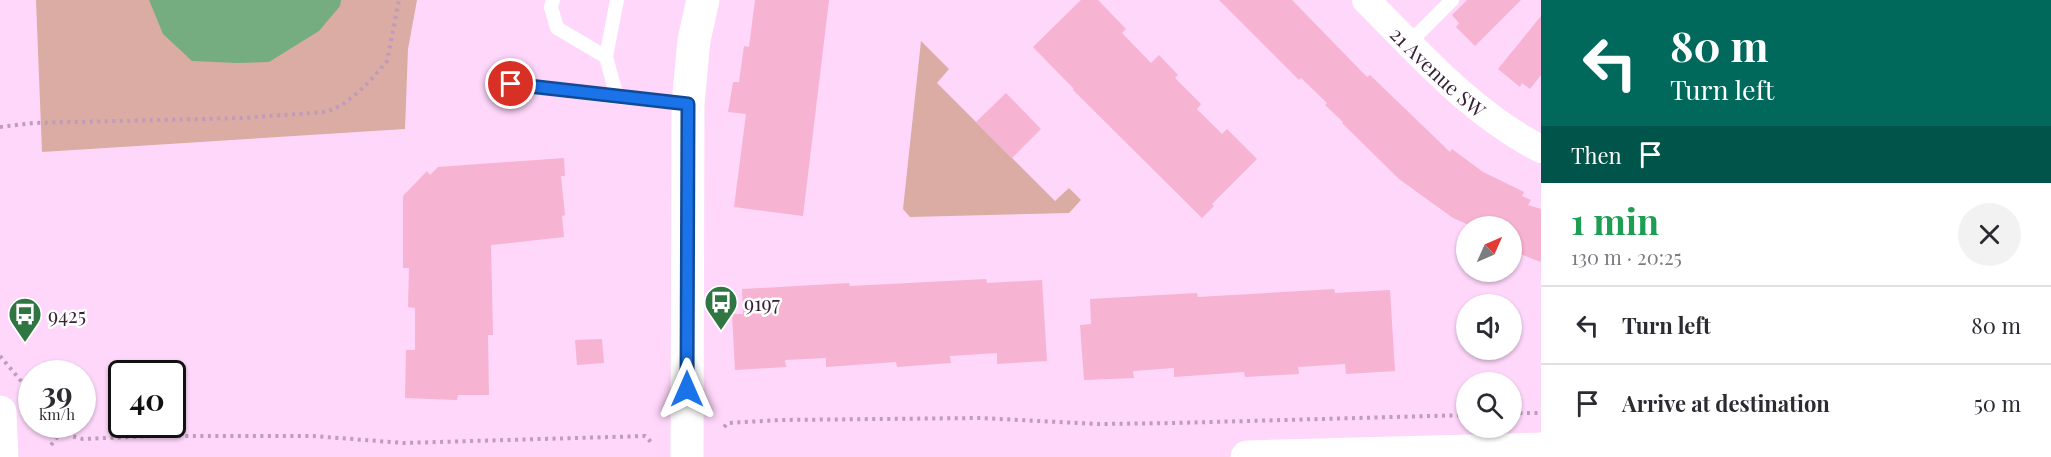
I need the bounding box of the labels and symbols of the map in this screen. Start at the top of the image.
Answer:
street label: 21 Avenue SW [1385,20,1493,123]
pin [485,58,536,109]
north arrow [1456,216,1522,282]
bus stop icon: 9197 [703,284,739,331]
place label: 9197 [744,289,780,316]
bus stop icon: 9425 [7,296,43,343]
place label: 9425 [48,301,86,328]
position arrow [655,357,719,421]
speed limit sign: 40 [108,360,186,438]

